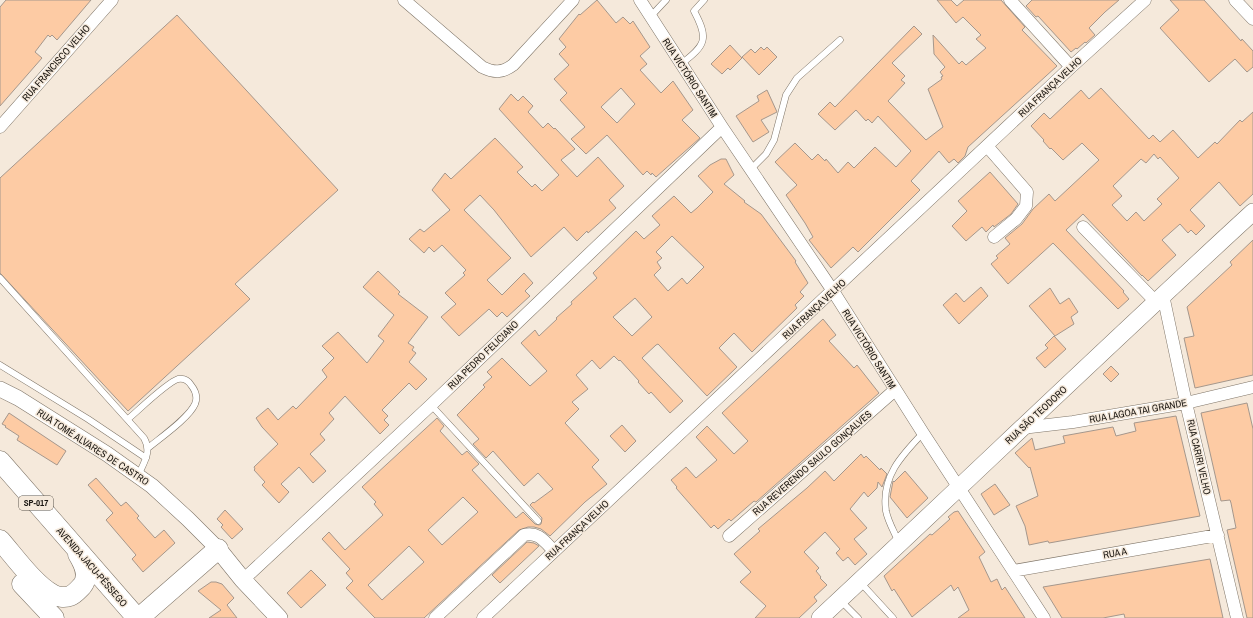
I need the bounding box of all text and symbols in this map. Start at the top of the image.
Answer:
street label: RUA FRANCISCO VELHO [19,22,93,104]
street label: RUA VICTÓRIO SANTIM [660,36,721,120]
street label: RUA FRANÇA VELHO [1015,54,1085,120]
street label: RUA FRANÇA VELHO [779,276,849,342]
street label: RUA VICTÓRIO SANTIM [839,307,899,392]
street label: RUA PEDRO FELICIANO [445,318,521,392]
street label: RUA SÃO TEODORO [1002,383,1070,447]
street label: RUA LAGOA TAI GRANDE [1088,396,1188,426]
street label: RUA TOMÉ ALVARES DE CASTRO [34,406,152,488]
street label: RUA REVERENDO SAULO GONÇALVES [750,407,875,518]
street label: RUA CARIRI VELHO [1184,418,1214,496]
road number: SP-017 [19,496,53,510]
street label: RUA FRANÇA VELHO [542,497,612,563]
street label: AVENIDA JACU-PÊSSEGO [53,524,130,610]
street label: RUA A [1102,544,1129,561]

